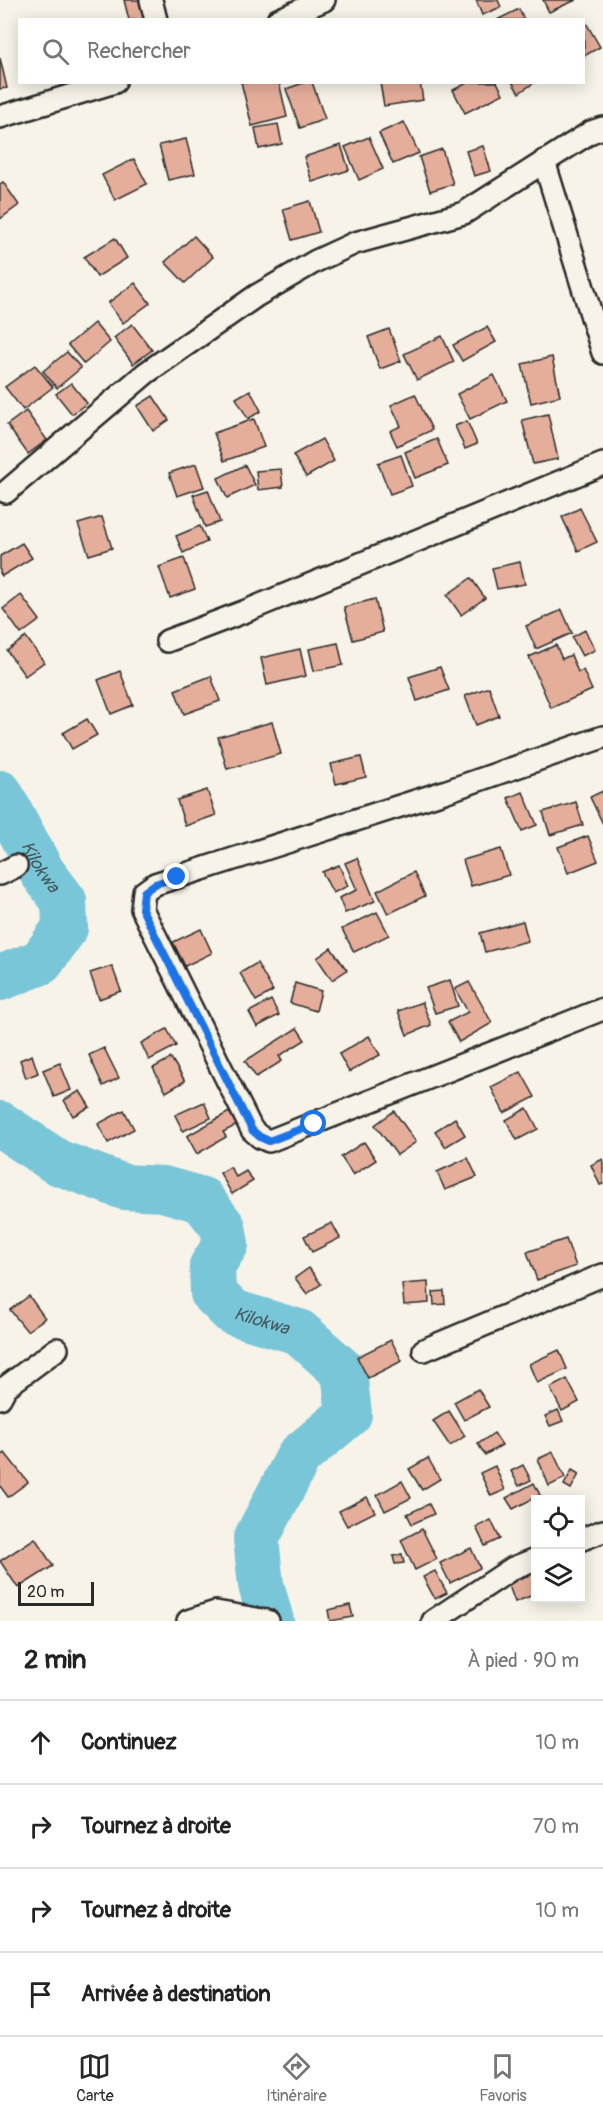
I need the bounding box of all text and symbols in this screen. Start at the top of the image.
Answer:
search box [18,18,585,84]
icon: search [39,35,72,68]
text: Rechercher [87,37,191,65]
water label: Kilokwa [16,837,66,898]
route end [163,863,189,889]
route start [300,1110,326,1136]
water label: Kilokwa [232,1302,293,1340]
map controls [531,1495,585,1603]
button: locate [531,1495,585,1549]
button: layers [531,1549,585,1603]
scale bar [18,1579,94,1606]
text: 20 m [27,1582,65,1602]
text: 2 min [24,1644,86,1676]
text: À pied · 90 m [467,1648,579,1673]
icon: ahead [24,1726,57,1759]
text: Continuez [81,1728,177,1756]
text: 10 m [535,1730,579,1755]
icon: right [24,1810,57,1843]
text: Tournez à droite [81,1812,231,1840]
text: 70 m [533,1814,579,1839]
icon: right [24,1894,57,1927]
text: Tournez à droite [81,1896,231,1924]
text: 10 m [535,1898,579,1923]
icon: arrive [24,1978,57,2011]
text: Arrivée à destination [81,1980,271,2008]
tab: Carte [76,2050,114,2106]
tab: Itinéraire [266,2050,327,2106]
tab: Favoris [479,2050,527,2106]

